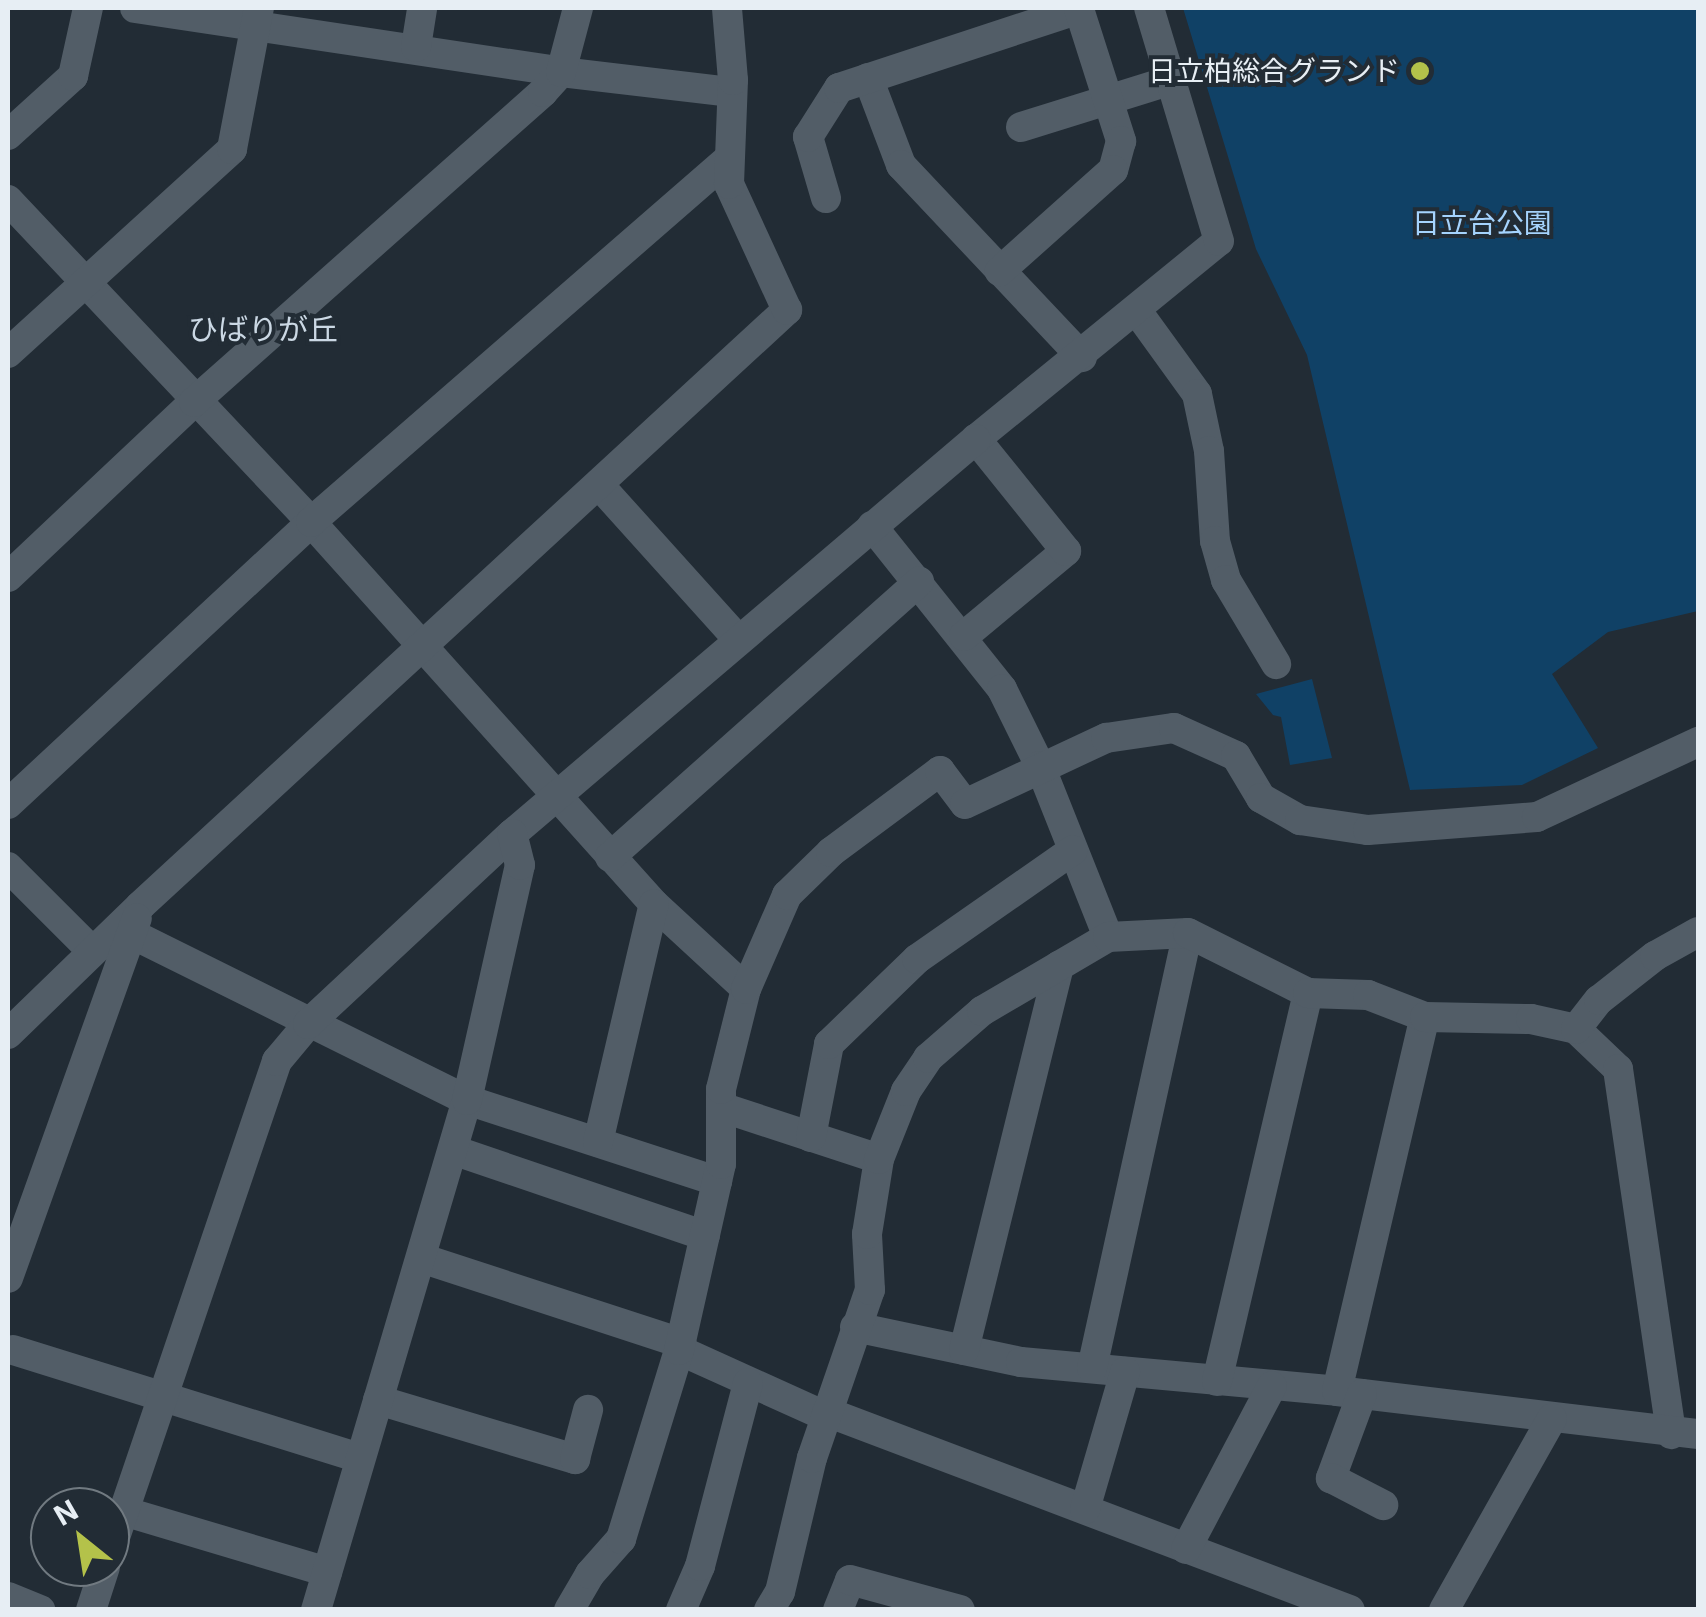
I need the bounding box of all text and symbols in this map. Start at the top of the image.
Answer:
place label: 日立柏総合グランド [1148,54,1400,88]
marker: 日立柏総合グランド [1409,60,1431,82]
park label: 日立台公園 [1412,206,1552,240]
district label: ひばりが丘 [188,311,338,347]
north arrow [30,1487,130,1587]
text: N [48,1493,84,1533]

